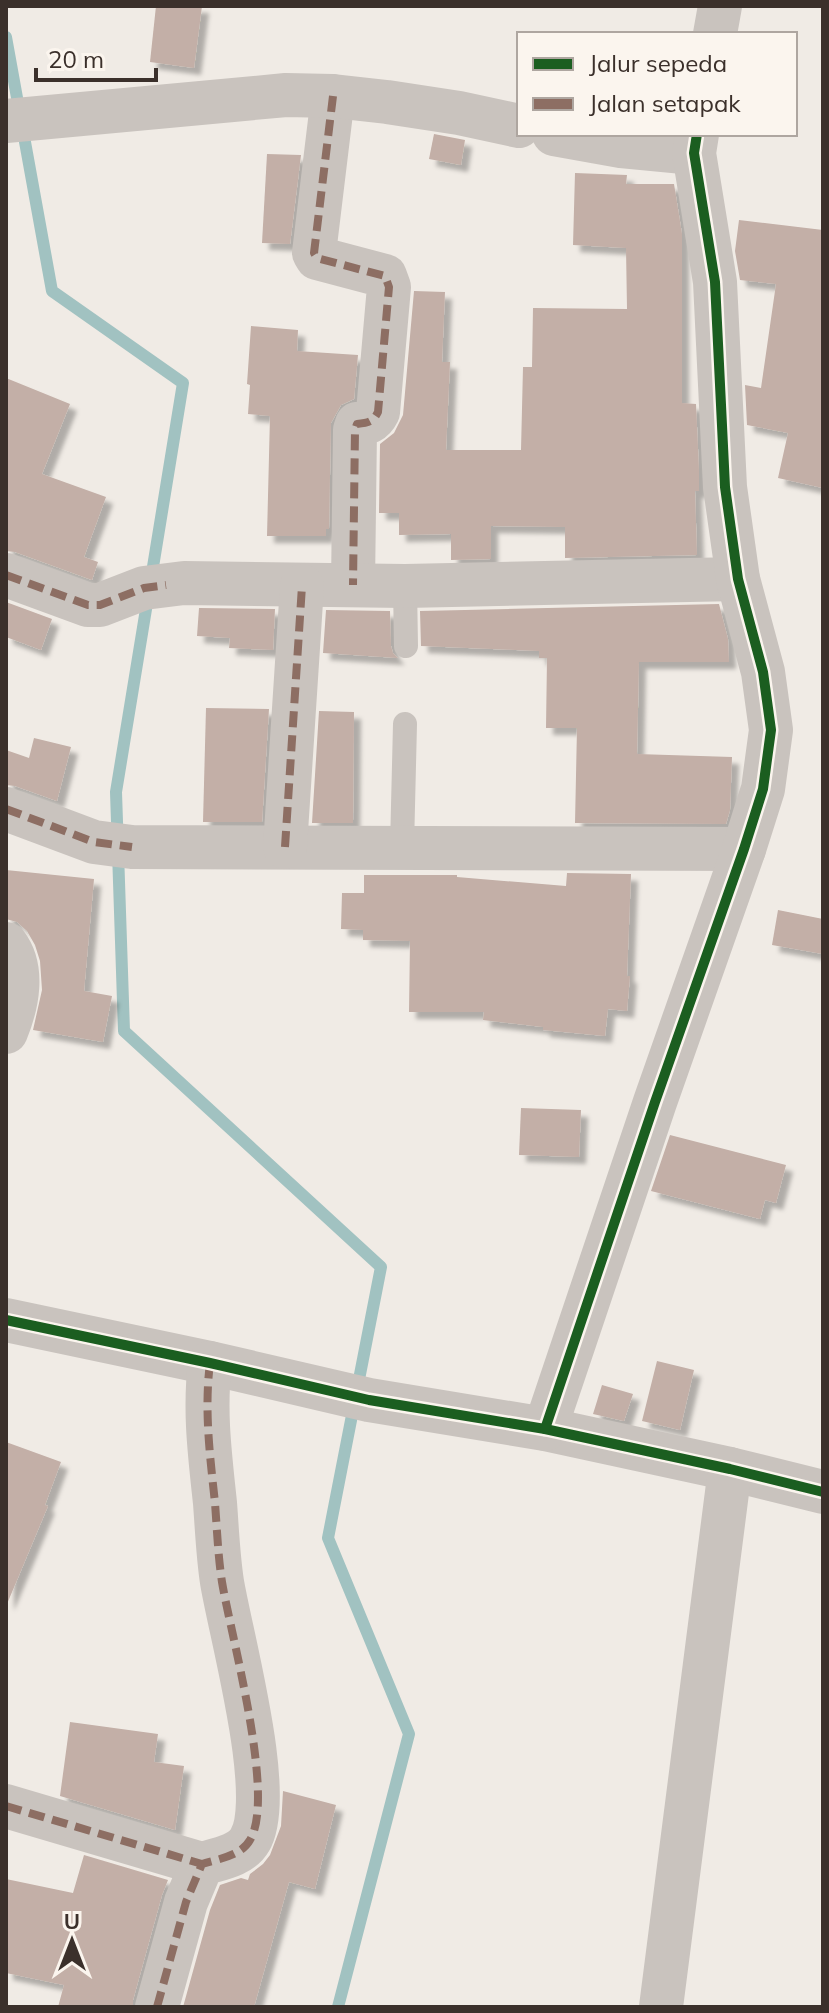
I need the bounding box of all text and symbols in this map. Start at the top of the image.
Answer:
scale bar [36,32,156,82]
legend [517,32,797,136]
text: 20 m [48,44,104,74]
text: Jalur sepeda [589,48,727,78]
text: Jalan setapak [589,88,741,118]
north arrow [32,1901,112,1981]
text: U [64,1907,80,1935]

